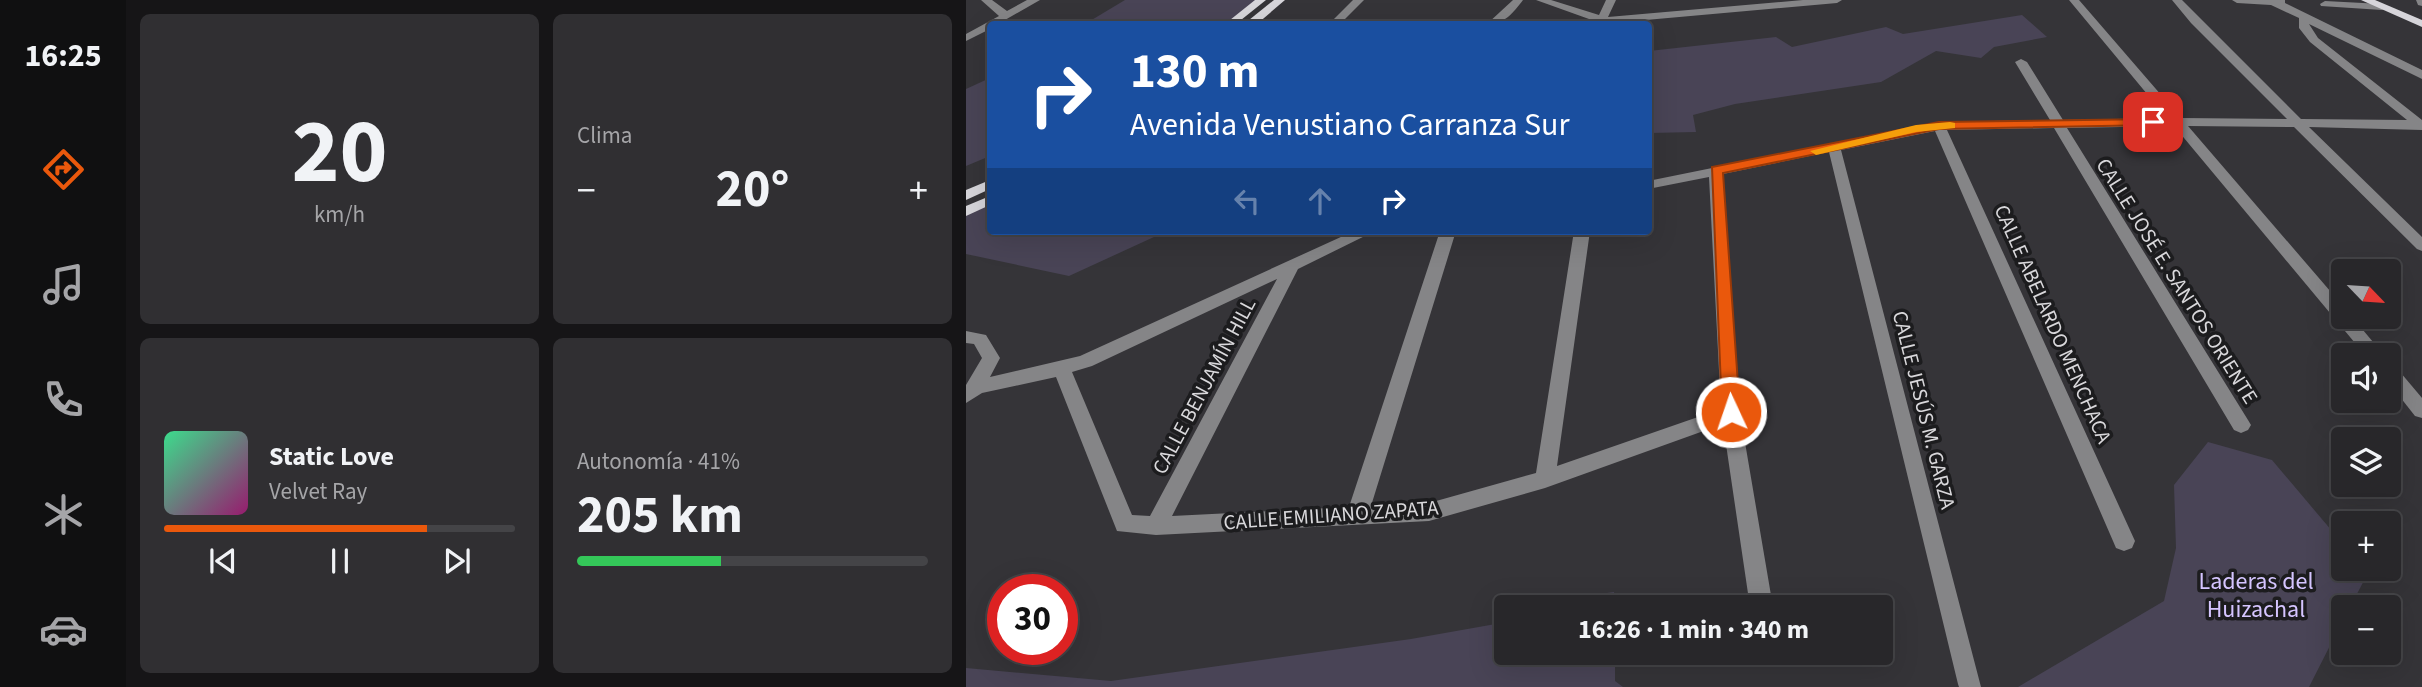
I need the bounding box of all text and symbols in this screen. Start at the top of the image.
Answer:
text: 16:25 [24,33,102,79]
text: 130 m [1130,37,1259,107]
icon: right [1015,49,1106,140]
text: 20 [291,88,388,217]
pin [2123,92,2183,152]
text: Avenida Venustiano Carranza Sur [1130,102,1570,148]
icon: arrive [2134,103,2172,141]
text: Clima [577,119,632,152]
icon: directions [39,145,88,194]
street label: CALLE JOSÉ E. SANTOS ORIENTE [2089,152,2265,410]
text: 20° [716,153,789,227]
text: − [577,164,596,218]
text: + [909,164,928,218]
icon: left [1228,182,1266,220]
icon: ahead [1301,182,1339,220]
icon: right [1374,182,1412,220]
text: km/h [314,198,365,231]
street label: CALLE ABELARDO MENCHACA [1987,200,2120,449]
north arrow [2331,259,2401,329]
map controls [2331,259,2401,665]
icon: music [39,260,88,309]
street label: CALLE BENJAMÍN HILL [1145,293,1263,479]
street label: CALLE JESÚS M. GARZA [1885,308,1963,513]
button: sound [2331,343,2401,413]
icon: phone [39,375,88,424]
position arrow [1694,375,1768,449]
button: layers [2331,427,2401,497]
text: Static Love [269,438,394,475]
text: Autonomía · 41% [577,445,740,478]
text: Velvet Ray [269,475,367,508]
text: 205 km [577,479,743,553]
icon: climate [39,490,88,539]
street label: CALLE EMILIANO ZAPATA [1223,492,1440,537]
button: + [2331,511,2401,581]
icon: previous [204,542,242,580]
icon: pause [321,542,359,580]
icon: next [438,542,476,580]
park label: Laderas del Huizachal [2198,564,2314,627]
speed limit sign: 30 [987,574,1078,665]
button: − [2331,595,2401,665]
icon: car [39,605,88,654]
text: 16:26 · 1 min · 340 m [1578,611,1809,648]

